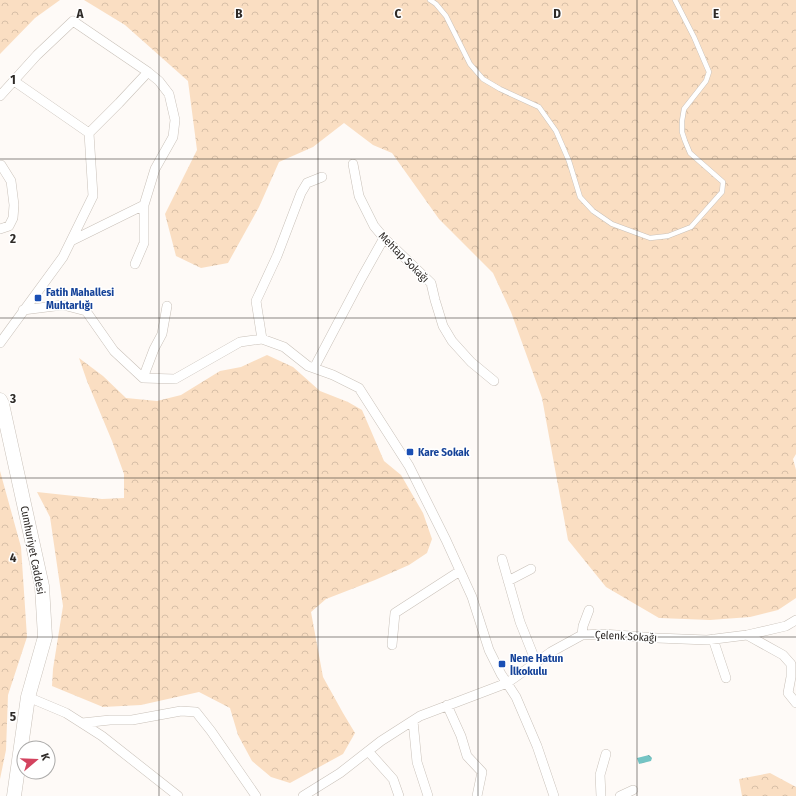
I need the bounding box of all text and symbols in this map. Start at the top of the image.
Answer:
text: A [75,6,84,21]
text: B [235,6,243,21]
text: C [395,6,402,21]
text: D [553,6,561,21]
text: E [713,6,719,21]
text: 1 [10,72,16,87]
street label: Mehtap Sokağı [376,229,432,285]
text: 2 [9,231,16,246]
place label: Fatih Mahallesi Muhtarlığı [46,286,114,312]
marker: Fatih Mahallesi Muhtarlığı [33,293,43,303]
text: 3 [9,391,16,406]
place label: Kare Sokak [418,446,470,459]
marker: Kare Sokak [405,447,415,457]
street label: Cumhuriyet Caddesi [18,505,48,596]
text: 4 [10,550,17,565]
street label: Çelenk Sokağı [595,628,657,645]
place label: Nene Hatun İlkokulu [510,652,563,678]
marker: Nene Hatun İlkokulu [497,659,507,669]
text: 5 [10,709,16,724]
north arrow [16,740,56,780]
text: K [38,752,52,763]

